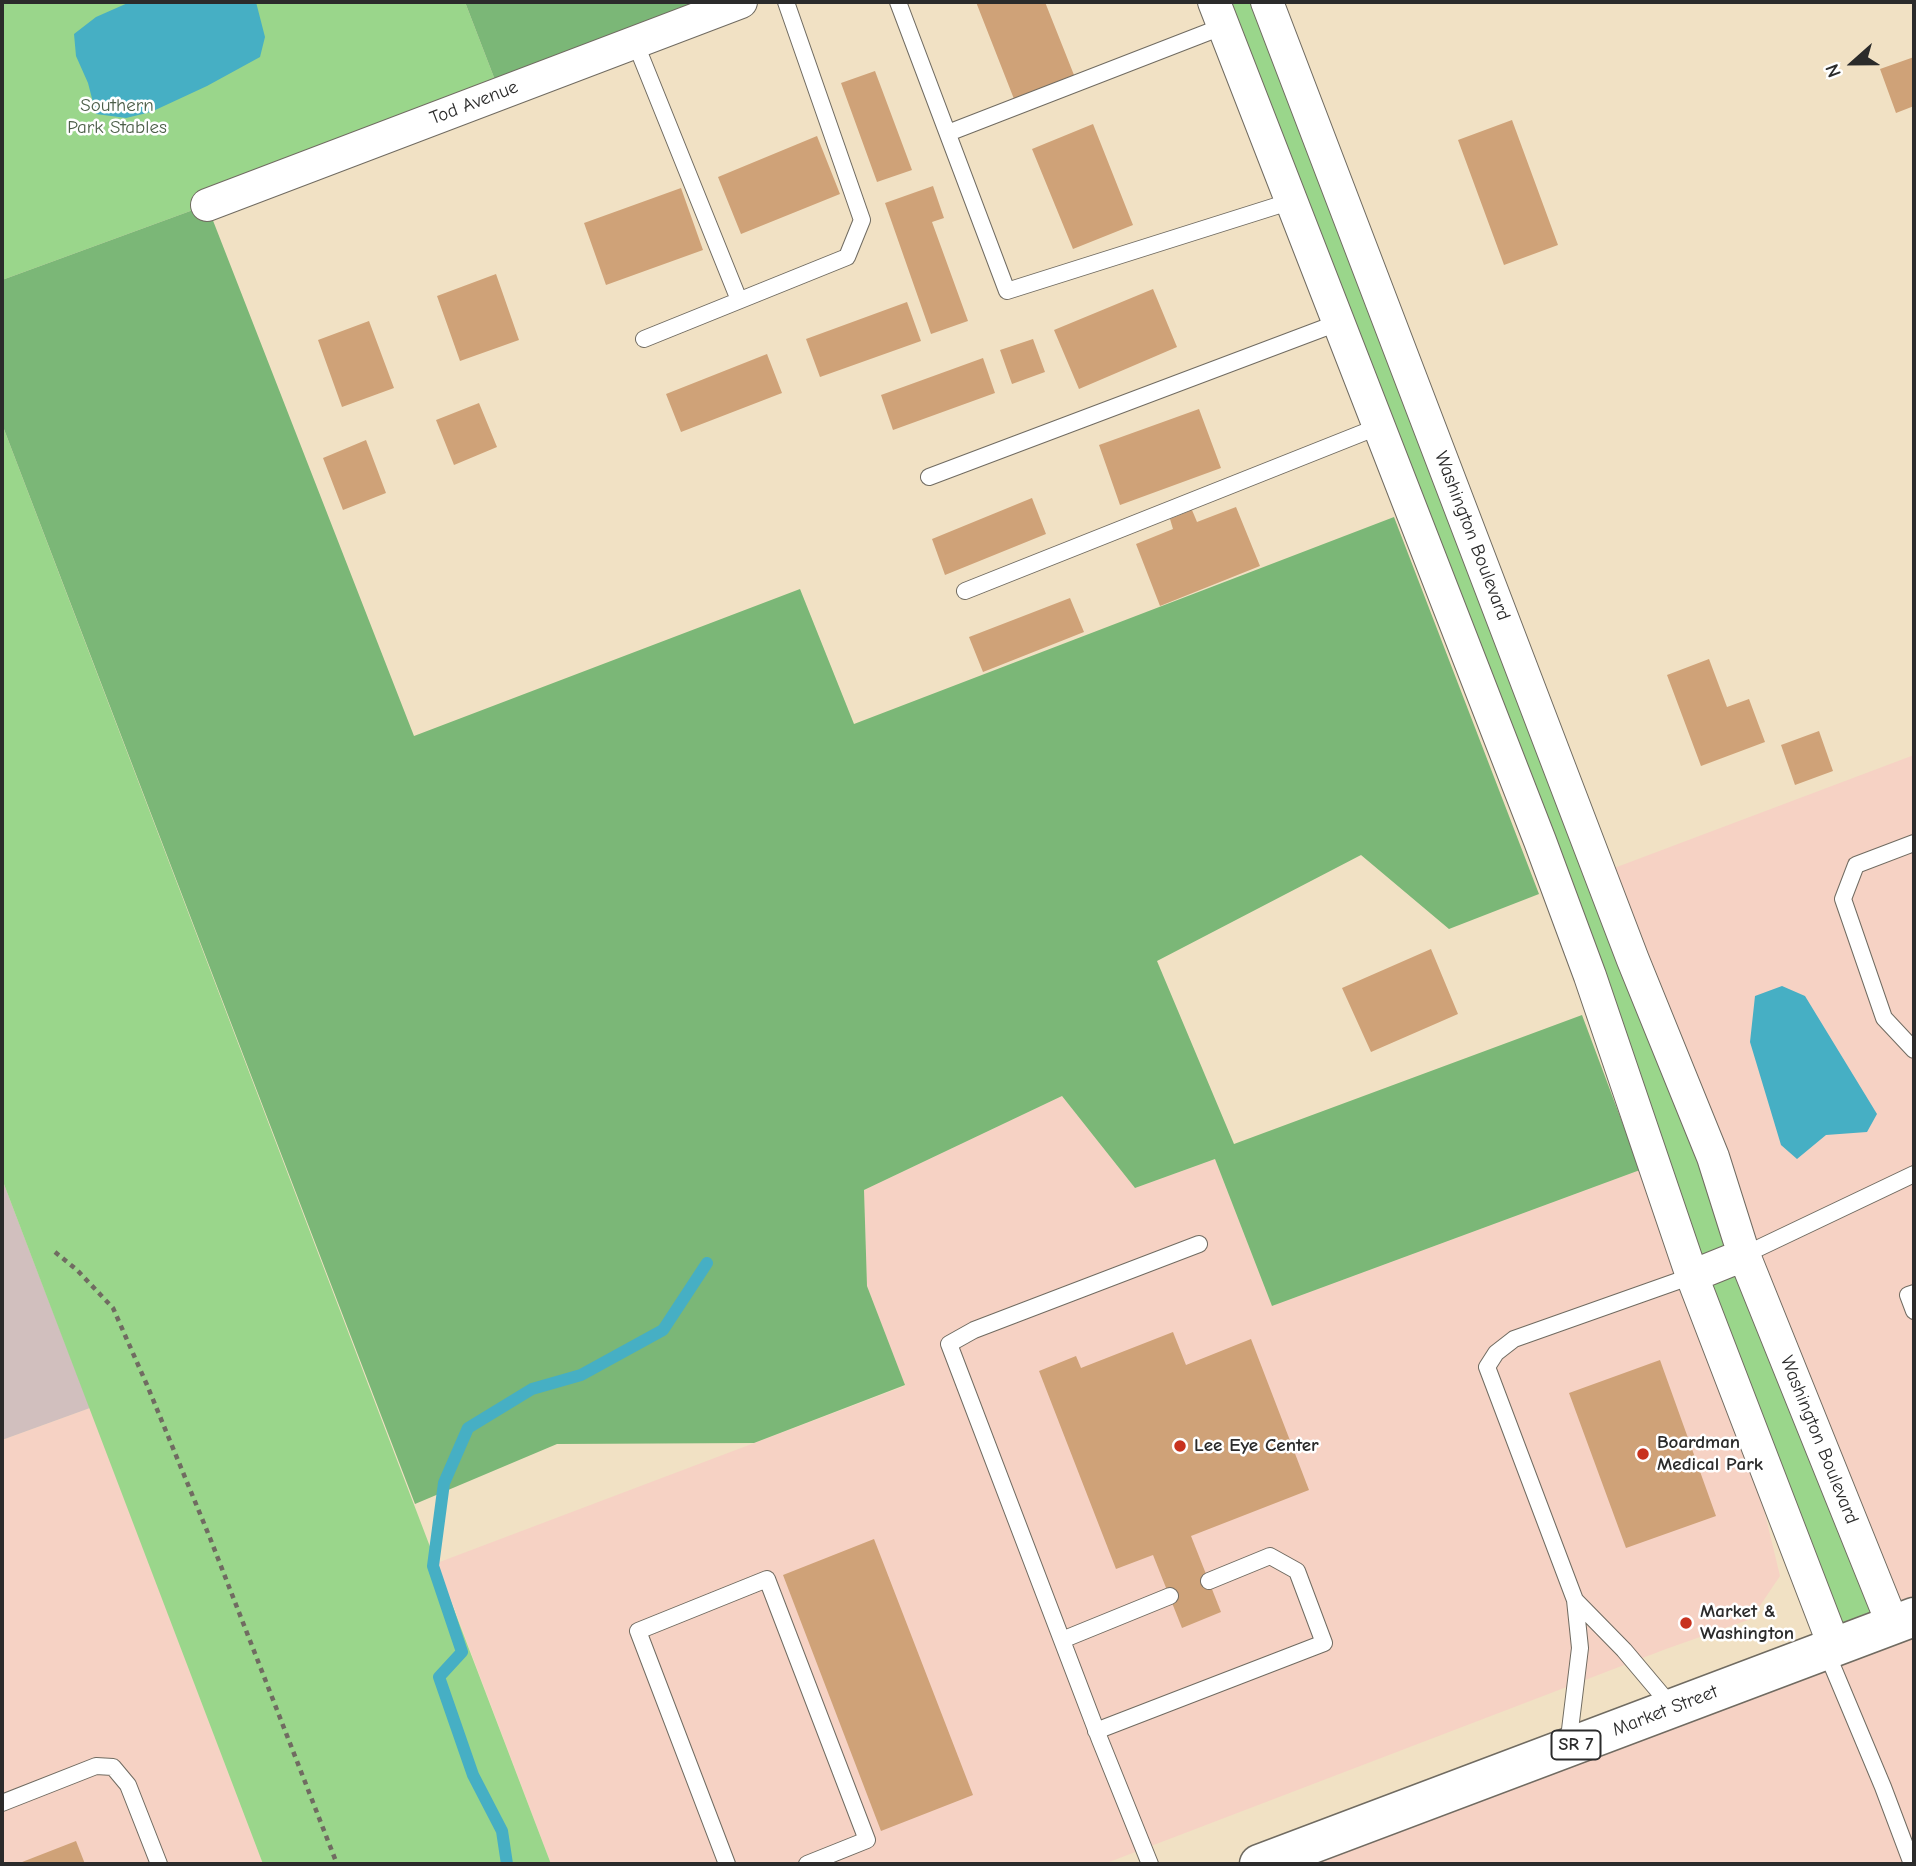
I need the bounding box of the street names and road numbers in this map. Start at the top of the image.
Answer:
street label: Tod Avenue [427,76,521,130]
street label: Washington Boulevard [1429,448,1515,624]
street label: Washington Boulevard [1775,1353,1863,1527]
street label: Market Street [1609,1680,1721,1742]
road number: SR 7 [1552,1730,1600,1760]

